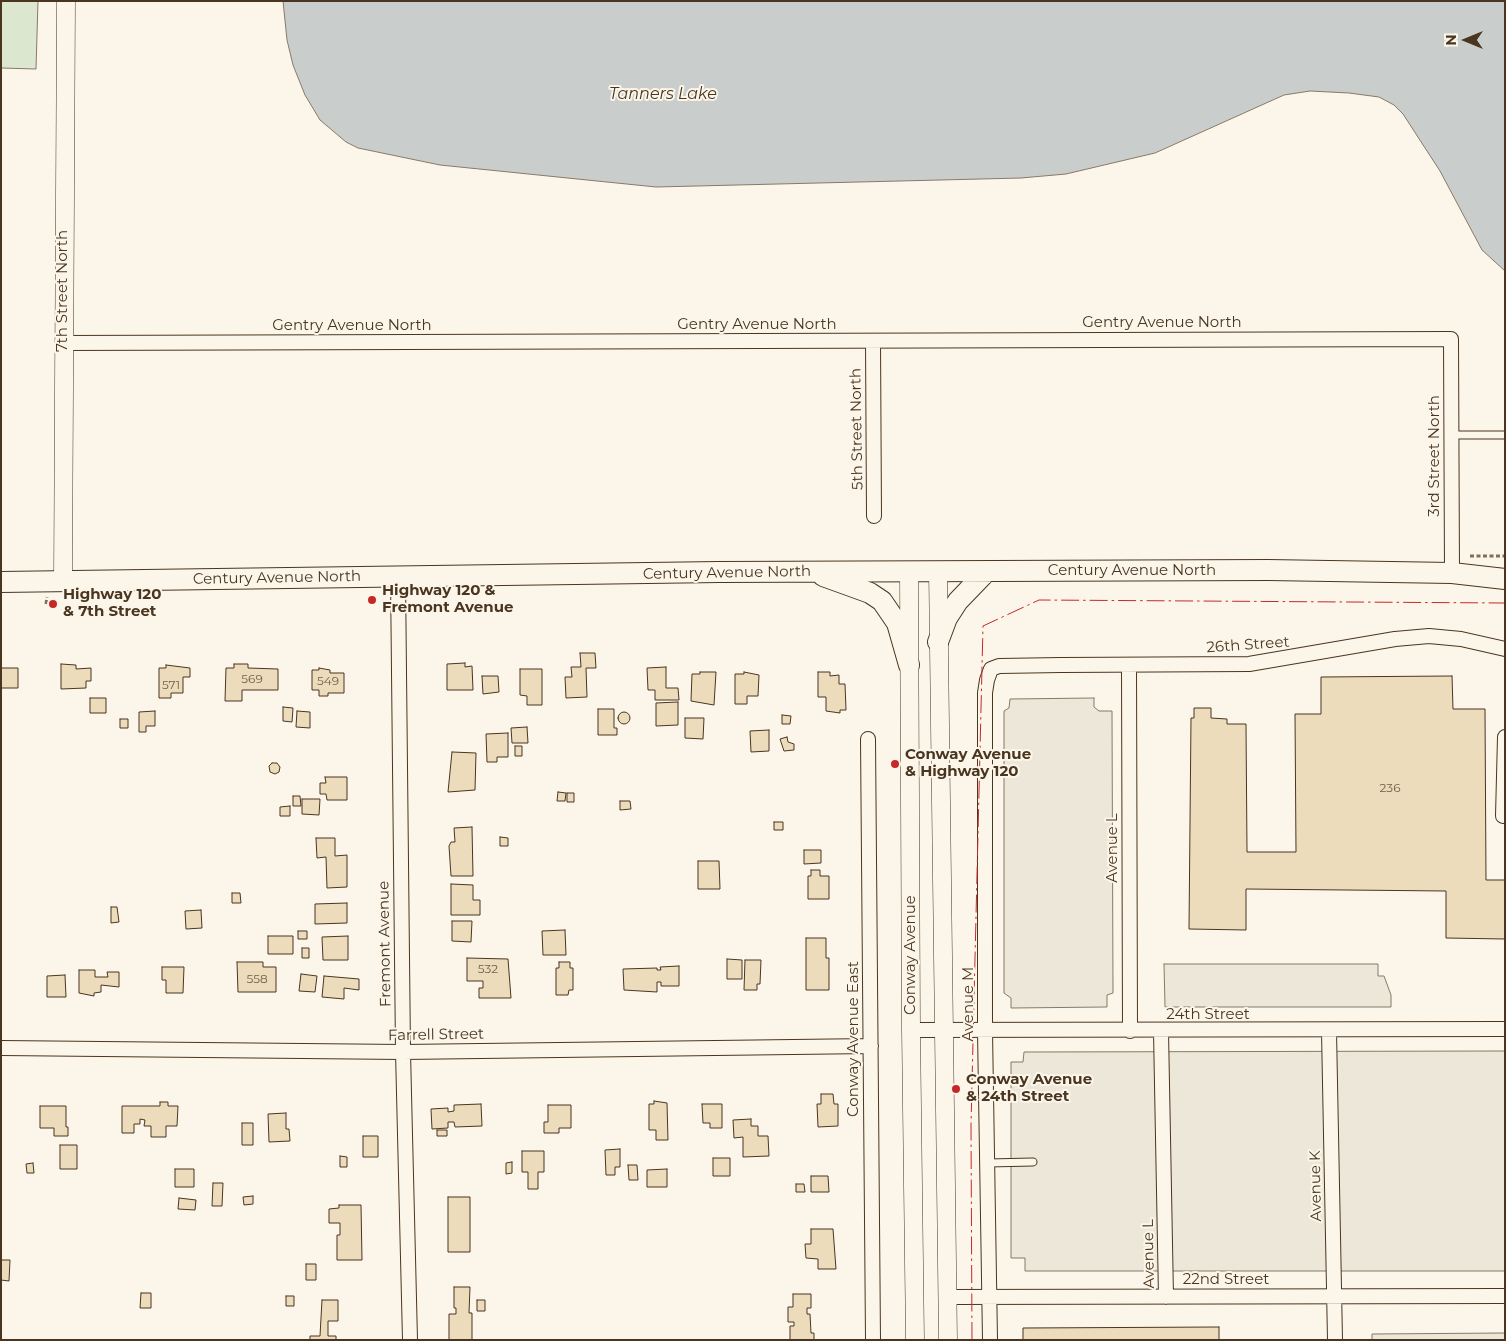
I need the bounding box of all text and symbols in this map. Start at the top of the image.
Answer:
north arrow [1441,15,1491,65]
text: N [1442,34,1460,46]
water label: Tanners Lake [609,84,717,104]
street label: 7th Street North [54,230,72,352]
street label: Gentry Avenue North [1082,314,1242,332]
street label: Gentry Avenue North [677,316,837,334]
street label: Gentry Avenue North [272,317,432,335]
street label: 5th Street North [847,368,867,490]
street label: 3rd Street North [1426,395,1444,517]
street label: Century Avenue North [1048,562,1216,580]
street label: Century Avenue North [643,563,811,583]
street label: Century Avenue North [193,568,361,588]
place label: Highway 120 & Fremont Avenue [382,582,513,617]
place label: Highway 120 & 7th Street [63,586,161,621]
marker: Highway 120 & Fremont Avenue [366,594,378,606]
marker: Highway 120 & 7th Street [47,598,59,610]
street label: 26th Street [1206,633,1290,657]
house number: 569 [241,672,263,686]
house number: 549 [317,674,339,688]
house number: 571 [162,678,180,692]
place label: Conway Avenue & Highway 120 [905,746,1031,781]
marker: Conway Avenue & Highway 120 [889,758,901,770]
house number: 236 [1380,781,1400,795]
street label: Avenue L [1104,813,1122,883]
street label: Fremont Avenue [375,881,395,1007]
street label: Conway Avenue [902,895,920,1015]
street label: Conway Avenue East [845,961,863,1117]
house number: 532 [478,962,498,976]
street label: Avenue M [960,967,978,1041]
house number: 558 [246,972,268,986]
street label: 24th Street [1166,1006,1250,1024]
street label: Farrell Street [388,1025,484,1045]
place label: Conway Avenue & 24th Street [966,1071,1092,1106]
marker: Conway Avenue & 24th Street [950,1083,962,1095]
street label: Avenue K [1306,1150,1326,1222]
street label: Avenue L [1139,1219,1159,1289]
street label: 22nd Street [1183,1271,1269,1289]

